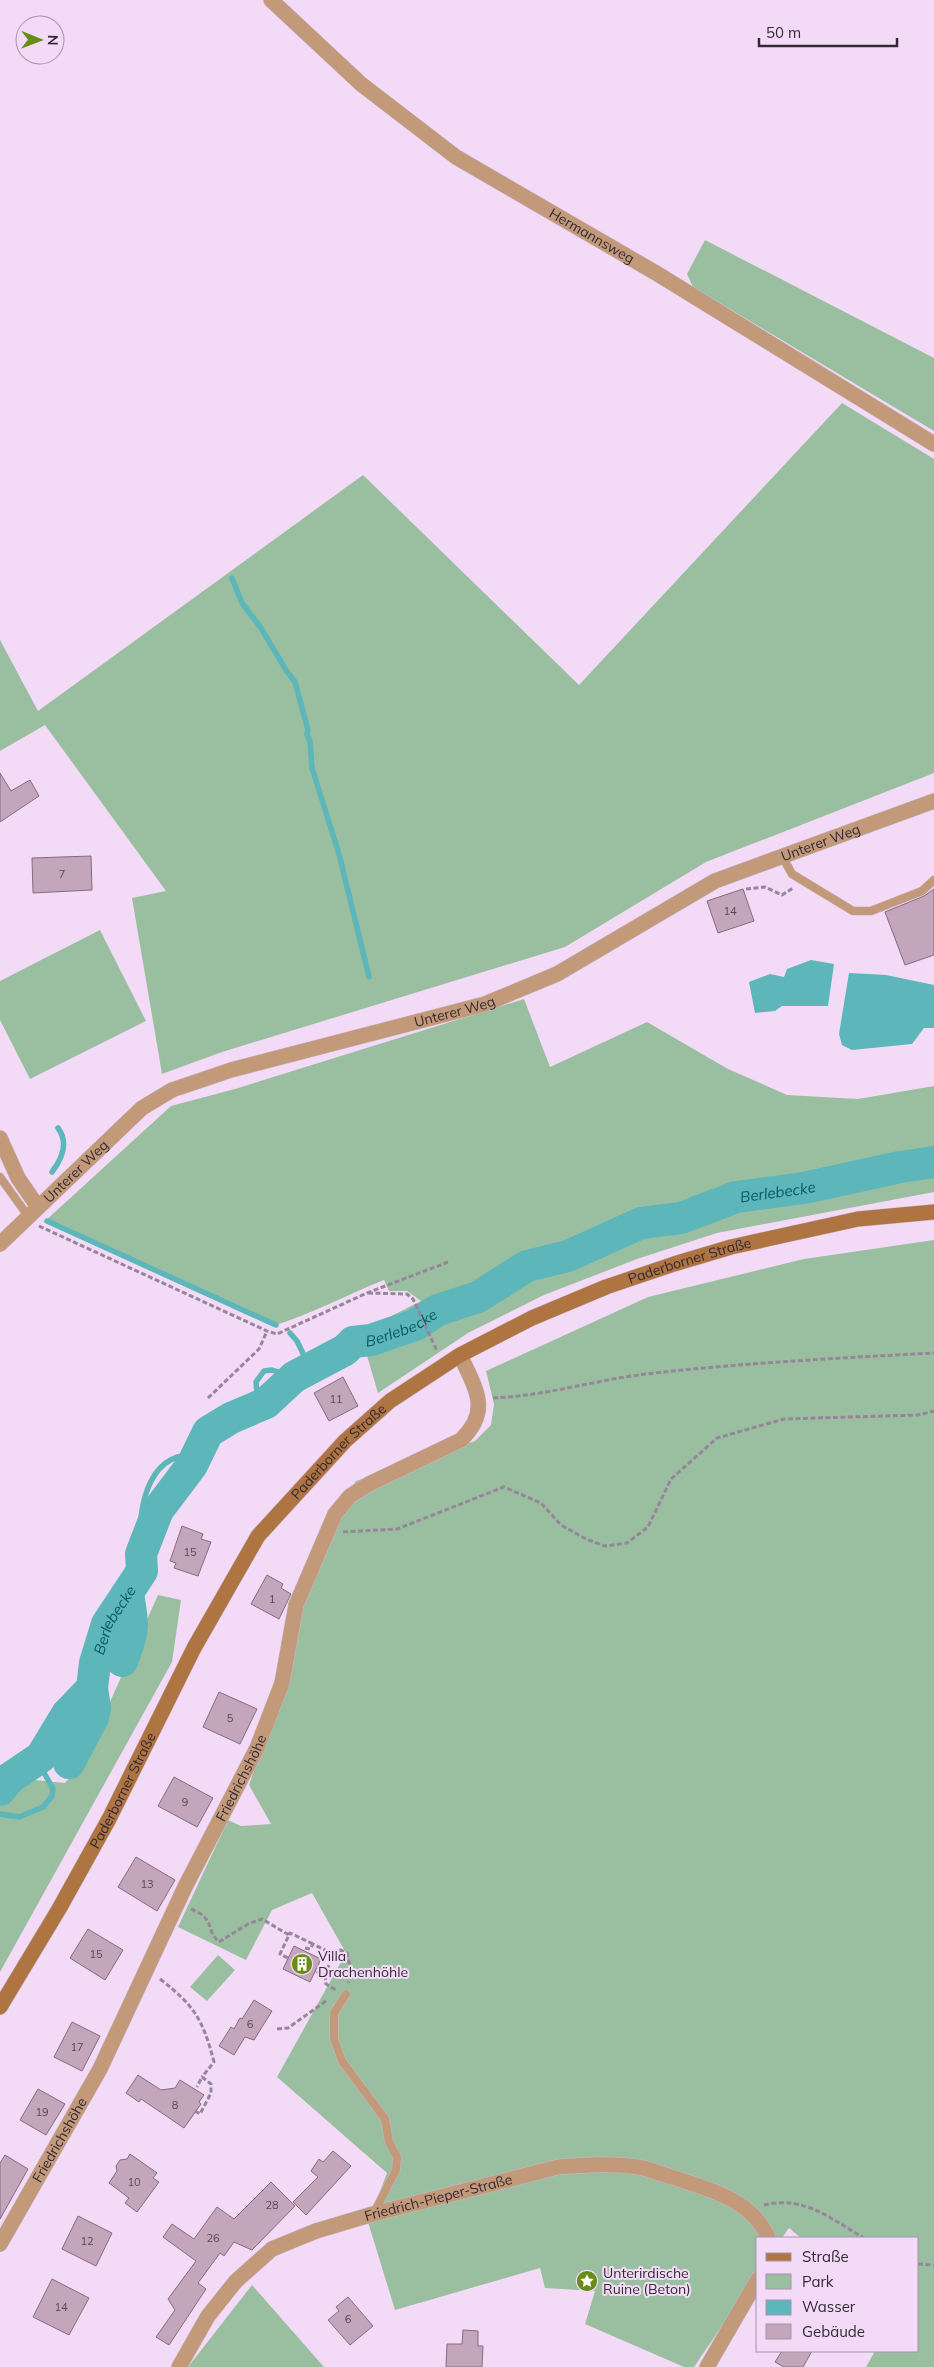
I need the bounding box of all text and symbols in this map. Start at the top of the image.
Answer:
north arrow [15,15,65,65]
scale bar [759,15,896,47]
text: 50 m [766,23,801,42]
text: N [44,35,62,46]
street label: Hermannsweg [546,204,638,268]
street label: Unterer Weg [778,820,863,865]
house number: 7 [59,867,65,881]
house number: 14 [723,904,737,918]
street label: Unterer Weg [412,992,498,1031]
street label: Unterer Weg [40,1136,112,1207]
water label: Berlebecke [739,1176,817,1206]
street label: Paderborner Straße [626,1234,753,1288]
water label: Berlebecke [365,1304,440,1350]
house number: 11 [329,1392,343,1406]
street label: Paderborner Straße [287,1400,390,1503]
house number: 15 [183,1545,197,1559]
water label: Berlebecke [89,1582,140,1657]
house number: 1 [269,1592,275,1606]
house number: 5 [227,1711,234,1725]
street label: Paderborner Straße [85,1729,160,1852]
street label: Friedrichshöhe [212,1732,270,1824]
house number: 9 [182,1795,188,1809]
house number: 13 [140,1877,154,1891]
house number: 15 [89,1947,103,1961]
place label: Villa Drachenhöhle [318,1947,408,1981]
building icon: Villa Drachenhöhle [290,1952,314,1976]
house number: 6 [247,2017,254,2031]
house number: 17 [70,2040,84,2054]
street label: Friedrichshöhe [28,2094,91,2185]
house number: 8 [172,2098,179,2112]
house number: 19 [35,2105,49,2119]
street label: Friedrich-Pieper-Straße [362,2170,514,2225]
house number: 10 [127,2175,141,2189]
house number: 28 [265,2198,279,2212]
house number: 26 [206,2231,220,2245]
house number: 12 [80,2234,94,2248]
legend [756,2237,919,2352]
text: Straße [802,2247,849,2266]
place label: Unterirdische Ruine (Beton) [603,2264,691,2298]
place icon: Unterirdische Ruine (Beton) [575,2269,599,2293]
text: Park [802,2272,834,2291]
text: Wasser [802,2297,856,2316]
house number: 14 [54,2300,68,2314]
house number: 6 [345,2312,352,2326]
text: Gebäude [802,2322,865,2341]

